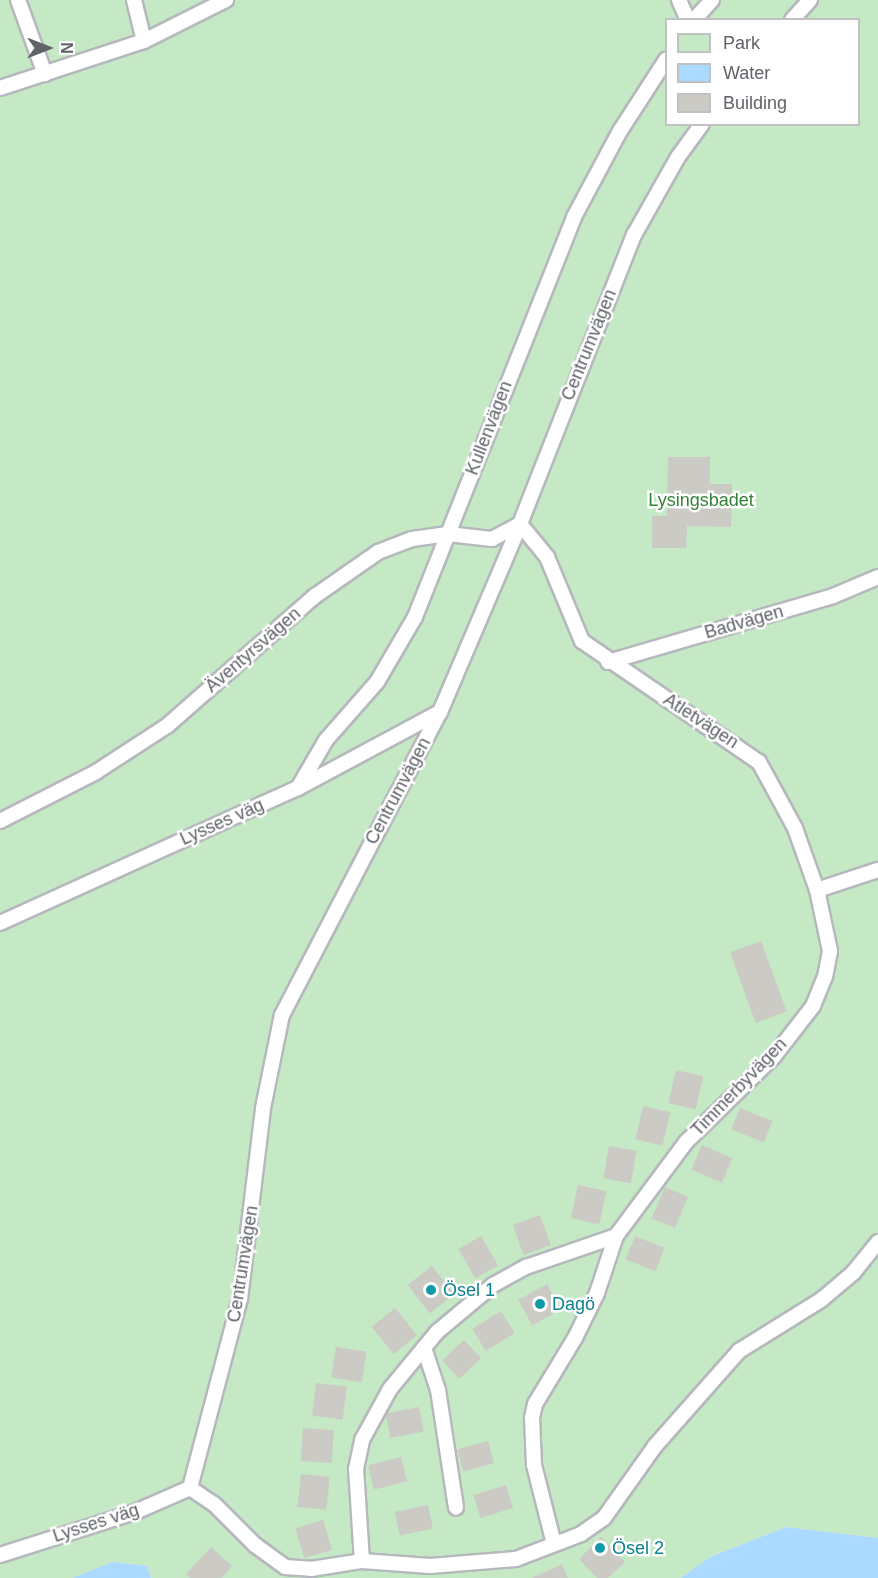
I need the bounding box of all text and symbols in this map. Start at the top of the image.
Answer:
north arrow [18,18,78,78]
legend [665,18,860,126]
text: Park [723,33,760,53]
text: N [58,42,75,54]
text: Water [723,63,770,83]
text: Building [723,93,787,113]
street label: Centrumvägen [557,286,621,404]
street label: Kullenvägen [461,378,517,478]
park label: Lysingsbadet [648,489,754,511]
street label: Badvägen [702,600,786,644]
street label: Äventyrsvägen [201,603,305,697]
street label: Atletvägen [659,689,743,753]
street label: Centrumvägen [361,734,435,848]
street label: Lysses väg [177,794,267,850]
street label: Timmerbyvägen [687,1033,791,1141]
street label: Centrumvägen [223,1204,263,1324]
place label: Ösel 1 [443,1279,495,1301]
marker: Ösel 1 [424,1283,438,1297]
place label: Dagö [552,1293,595,1315]
marker: Dagö [533,1297,547,1311]
street label: Lysses väg [50,1499,142,1547]
place label: Ösel 2 [612,1537,664,1559]
marker: Ösel 2 [593,1541,607,1555]

